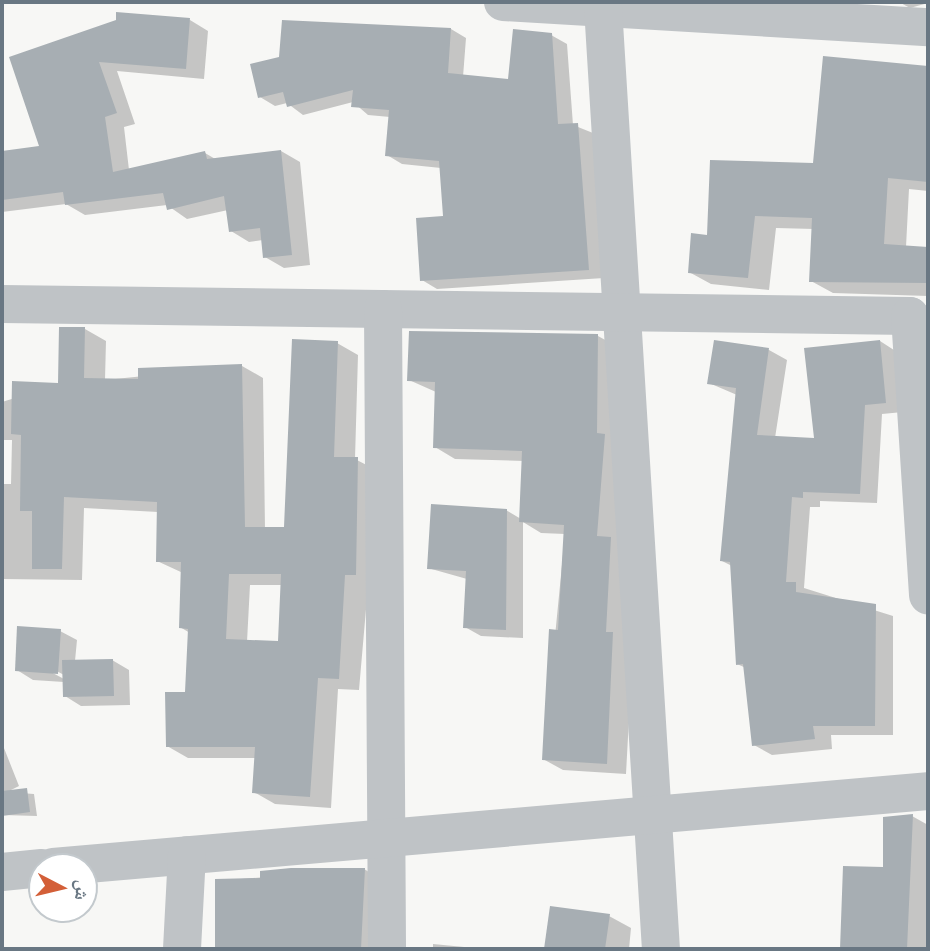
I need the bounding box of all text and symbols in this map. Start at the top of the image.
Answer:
north arrow [28,853,98,923]
text: ش [70,879,94,902]

